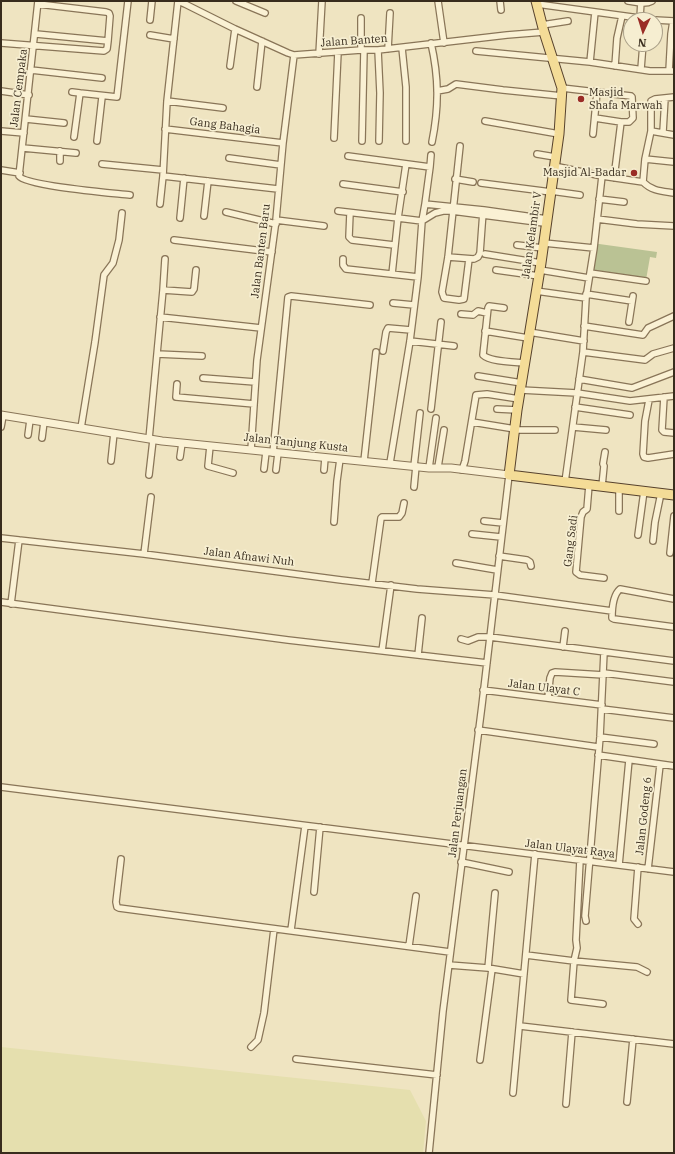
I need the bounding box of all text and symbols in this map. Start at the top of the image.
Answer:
north arrow [623,12,663,52]
street label: Jalan Banten [320,32,388,50]
text: N [637,36,647,50]
street label: Jalan Cempaka [8,48,30,128]
place label: Masjid Shafa Marwah [589,86,663,112]
marker: Masjid Shafa Marwah [576,94,586,104]
street label: Gang Bahagia [189,115,261,137]
place label: Masjid Al-Badar [543,166,626,180]
marker: Masjid Al-Badar [629,168,639,178]
street label: Jalan Kelambir V [519,191,545,279]
street label: Jalan Banten Baru [249,203,273,299]
street label: Jalan Tanjung Kusta [243,431,349,455]
street label: Gang Sadi [561,514,581,568]
street label: Jalan Afnawi Nuh [203,545,295,569]
street label: Jalan Ulayat C [507,677,581,699]
street label: Jalan Perjuangan [446,768,470,858]
street label: Jalan Godeng 6 [633,776,655,856]
street label: Jalan Ulayat Raya [524,837,616,861]

